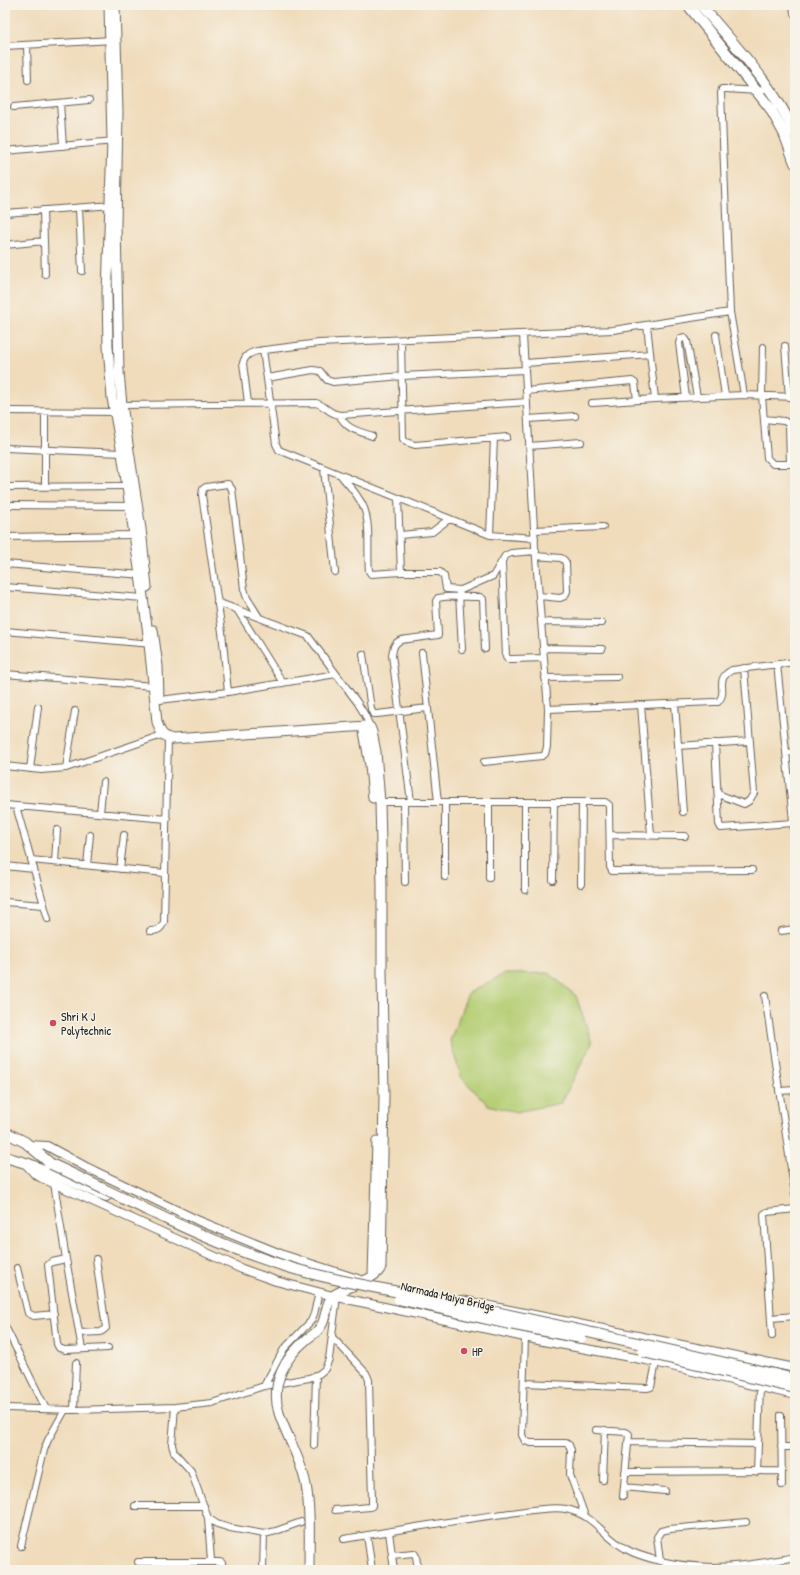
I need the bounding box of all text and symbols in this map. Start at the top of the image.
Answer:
place label: Shri K J Polytechnic [61,1008,112,1039]
marker: Shri K J Polytechnic [48,1018,58,1028]
street label: Narmada Maiya Bridge [399,1277,497,1315]
place label: HP [472,1343,484,1360]
marker: HP [459,1346,469,1356]

